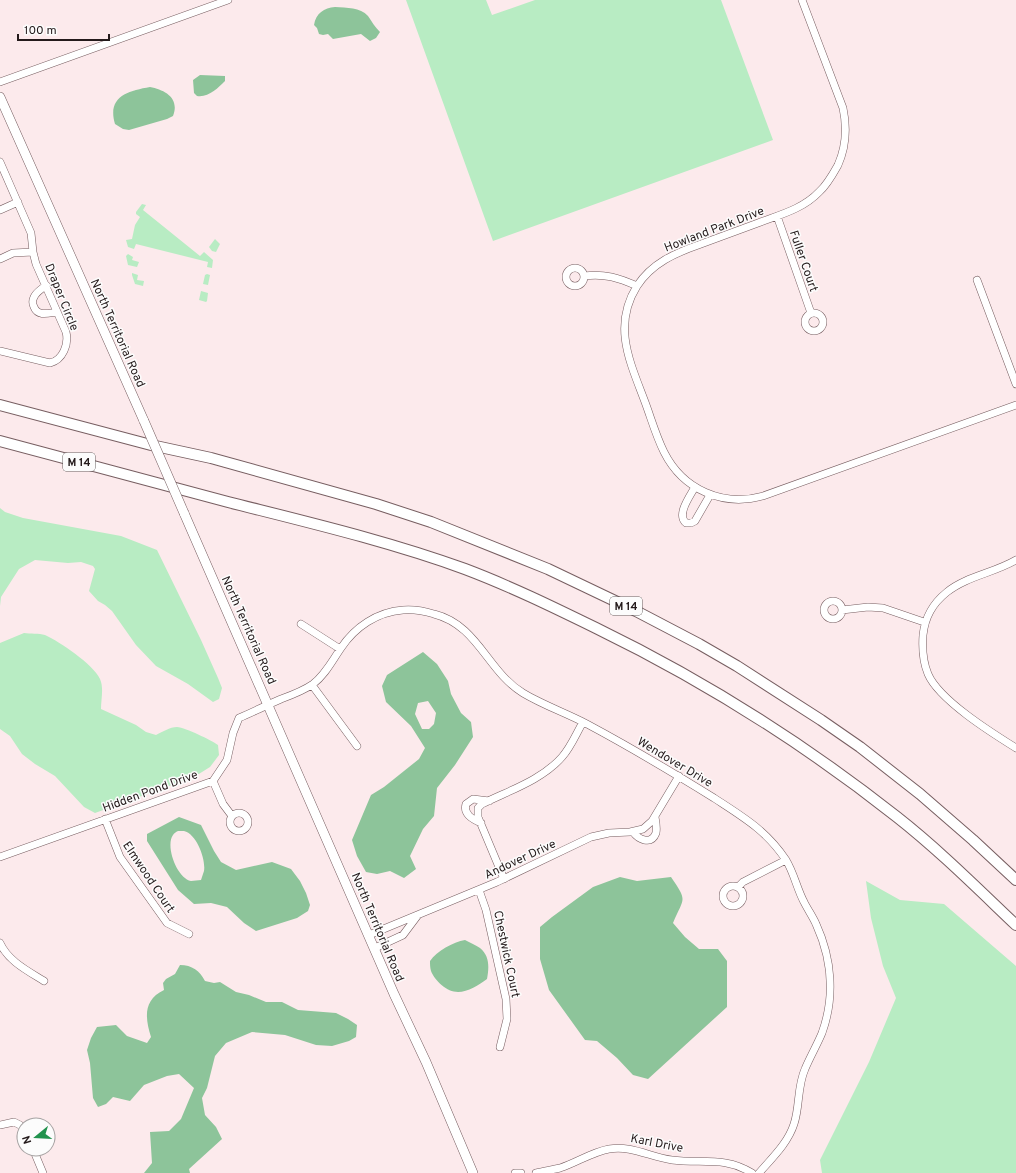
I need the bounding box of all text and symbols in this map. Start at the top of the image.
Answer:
scale bar [18,16,109,42]
text: 100 m [24,23,57,39]
street label: Howland Park Drive [662,204,767,256]
street label: Fuller Court [785,228,821,294]
street label: Draper Circle [40,261,82,333]
street label: North Territorial Road [86,277,148,390]
road number: M 14 [63,453,95,471]
street label: North Territorial Road [217,574,279,687]
road number: M 14 [610,597,642,615]
street label: Wendover Drive [634,734,715,792]
street label: Hidden Pond Drive [101,767,200,817]
street label: Andover Drive [482,836,559,883]
street label: Elmwood Court [118,839,178,916]
street label: North Territorial Road [347,870,407,984]
street label: Chestwick Court [489,909,523,999]
north arrow [16,1117,56,1157]
street label: Karl Drive [629,1131,684,1157]
text: N [20,1134,35,1146]

